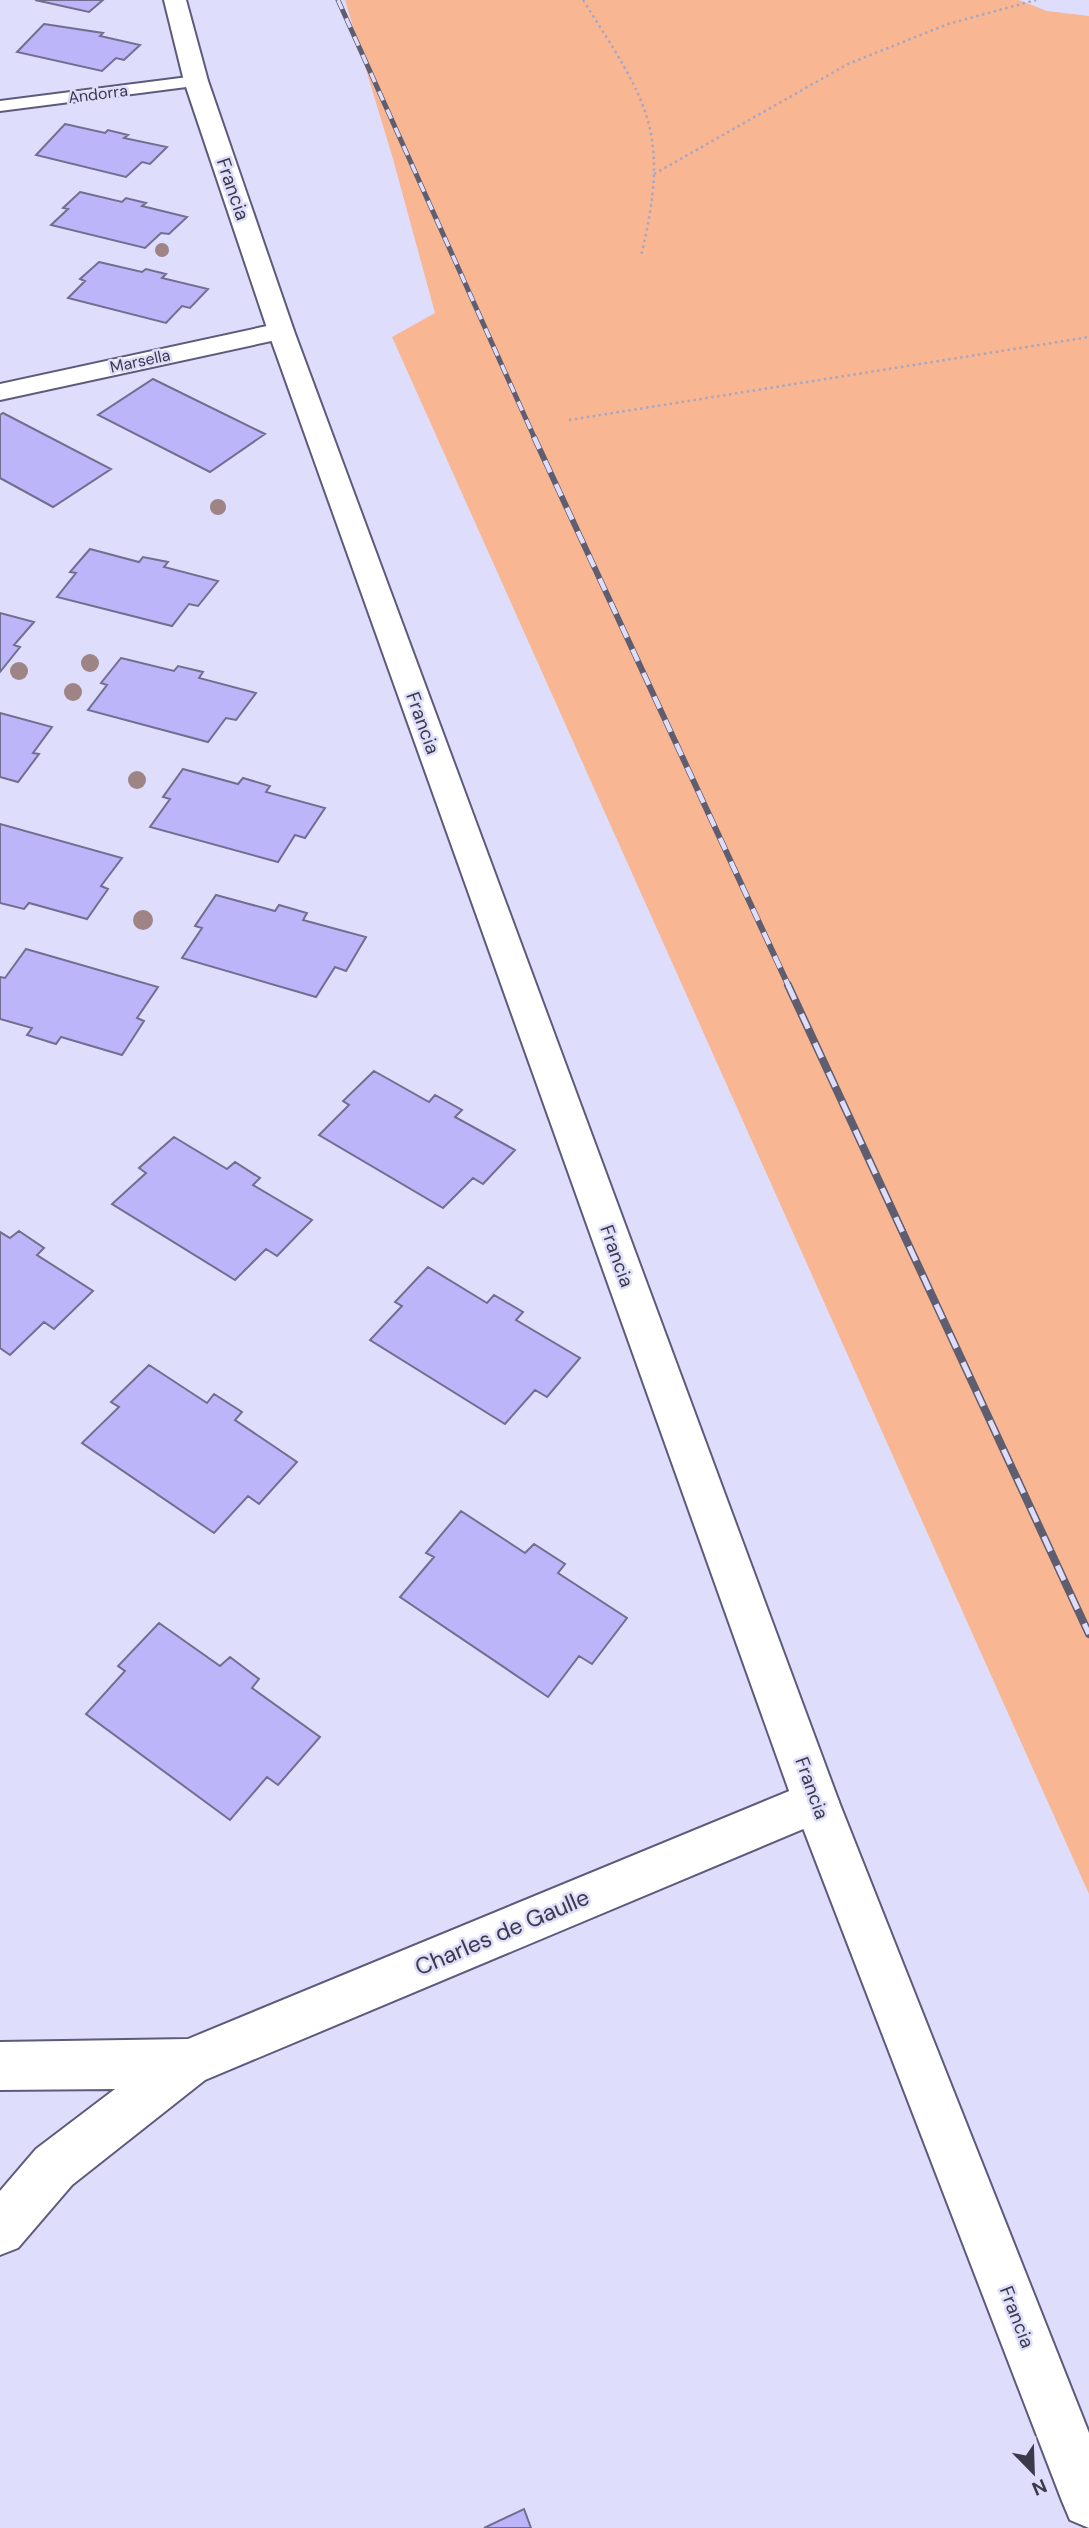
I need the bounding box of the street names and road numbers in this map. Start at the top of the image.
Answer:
street label: Andorra [67,80,129,108]
street label: Francia [211,155,255,223]
street label: Marsella [108,344,172,378]
street label: Francia [400,689,446,757]
street label: Francia [594,1222,640,1290]
street label: Francia [789,1754,835,1822]
street label: Charles de Gaulle [410,1882,594,1982]
street label: Francia [994,2283,1040,2351]

